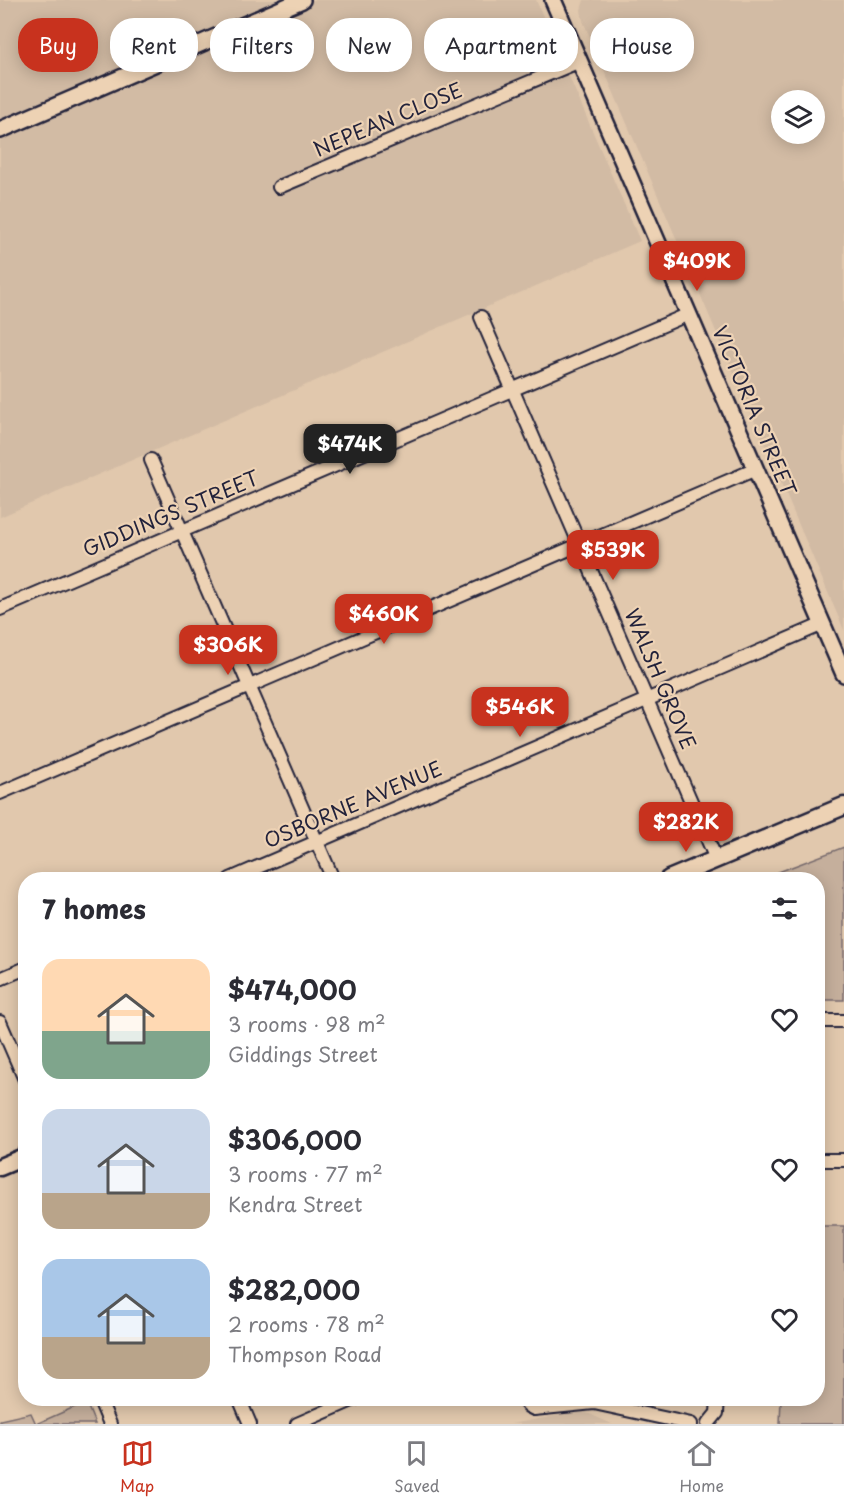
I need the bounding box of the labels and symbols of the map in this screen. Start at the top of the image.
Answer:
street label: NEPEAN CLOSE [308,74,467,164]
pin: $409K [655,241,739,292]
street label: VICTORIA STREET [706,321,804,501]
pin: $474K [308,424,392,475]
street label: GIDDINGS STREET [78,462,264,564]
pin: $539K [571,530,655,581]
pin: $460K [342,594,426,645]
street label: WALSH GROVE [618,603,704,754]
pin: $306K [186,625,270,676]
pin: $546K [478,687,562,738]
street label: OSBORNE AVENUE [259,753,446,855]
pin: $282K [644,802,728,853]

